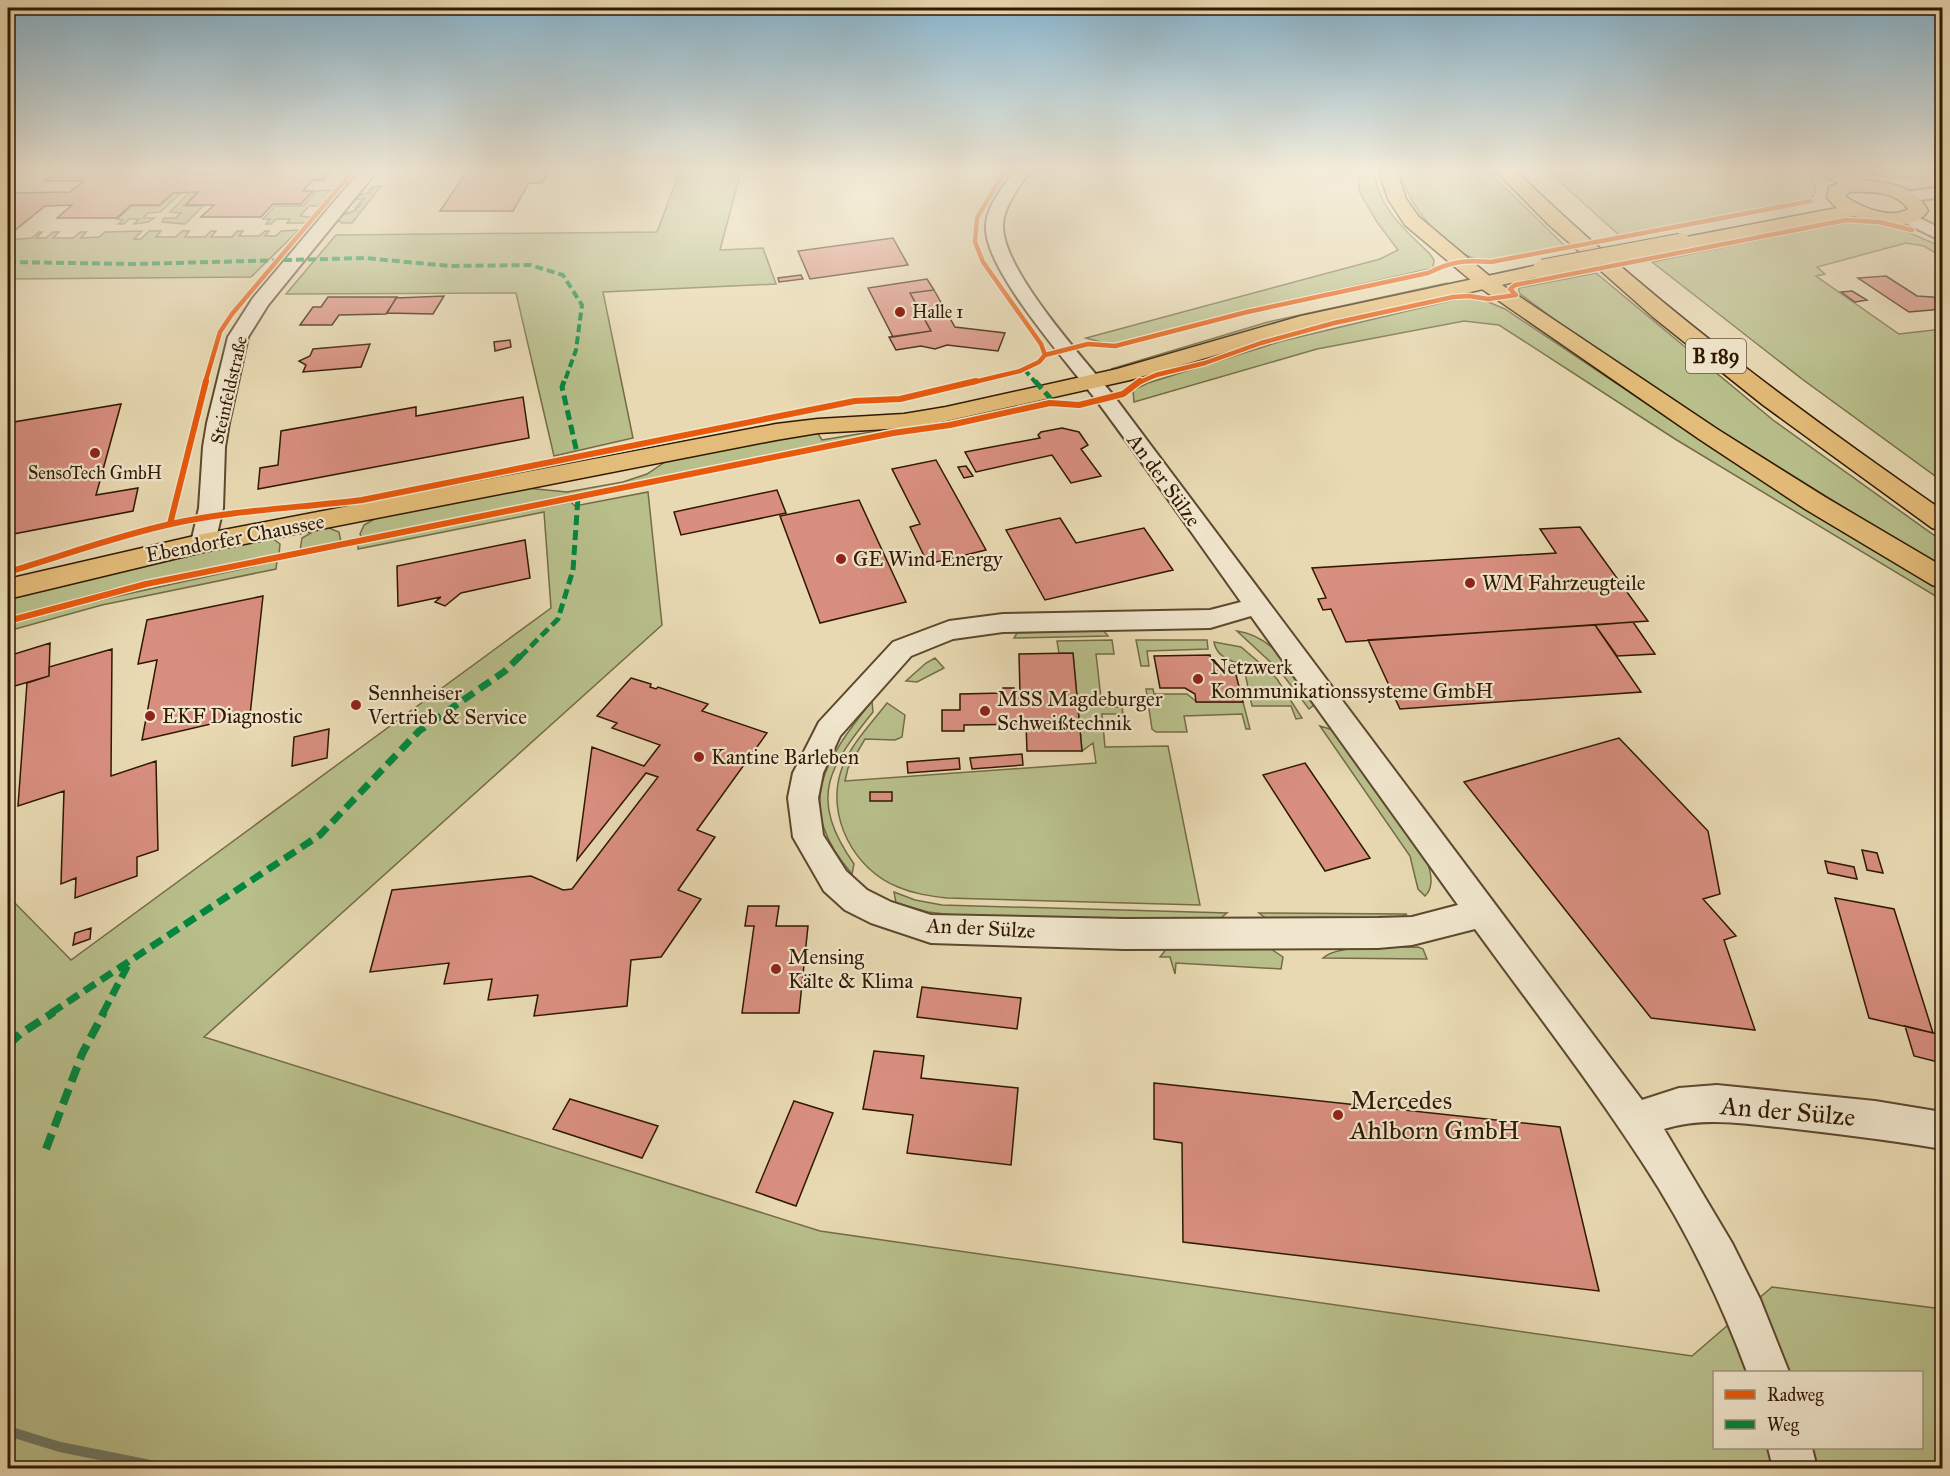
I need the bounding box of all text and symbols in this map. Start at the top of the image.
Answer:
place label: Halle 1 [912,301,963,323]
marker: Halle 1 [893,305,907,319]
street label: Steinfeldstraße [206,334,252,446]
road number: B 189 [1686,339,1746,373]
street label: An der Sülze [1121,427,1207,532]
marker: SensoTech GmbH [88,446,102,460]
place label: SensoTech GmbH [28,462,162,484]
street label: Ebendorfer Chaussee [144,508,327,568]
place label: GE Wind Energy [853,546,1004,572]
marker: GE Wind Energy [834,552,848,566]
place label: WM Fahrzeugteile [1482,570,1646,596]
marker: WM Fahrzeugteile [1463,576,1477,590]
place label: Netzwerk Kommunikationssysteme GmbH [1210,654,1493,704]
marker: Netzwerk Kommunikationssysteme GmbH [1191,672,1205,686]
place label: Sennheiser Vertrieb & Service [367,680,527,730]
place label: MSS Magdeburger Schweißtechnik [997,686,1163,736]
marker: Sennheiser Vertrieb & Service [349,698,363,712]
place label: EKF Diagnostic [162,703,303,729]
marker: MSS Magdeburger Schweißtechnik [978,704,992,718]
marker: EKF Diagnostic [143,709,157,723]
place label: Kantine Barleben [711,744,859,770]
marker: Kantine Barleben [692,750,706,764]
street label: An der Sülze [925,912,1036,944]
place label: Mensing Kälte & Klima [788,944,913,994]
marker: Mensing Kälte & Klima [769,962,783,976]
place label: Mercedes Ahlborn GmbH [1349,1084,1520,1146]
street label: An der Sülze [1718,1089,1857,1133]
marker: Mercedes Ahlborn GmbH [1331,1108,1345,1122]
legend [1713,1371,1923,1449]
text: Radweg [1767,1384,1824,1407]
text: Weg [1767,1414,1800,1437]

